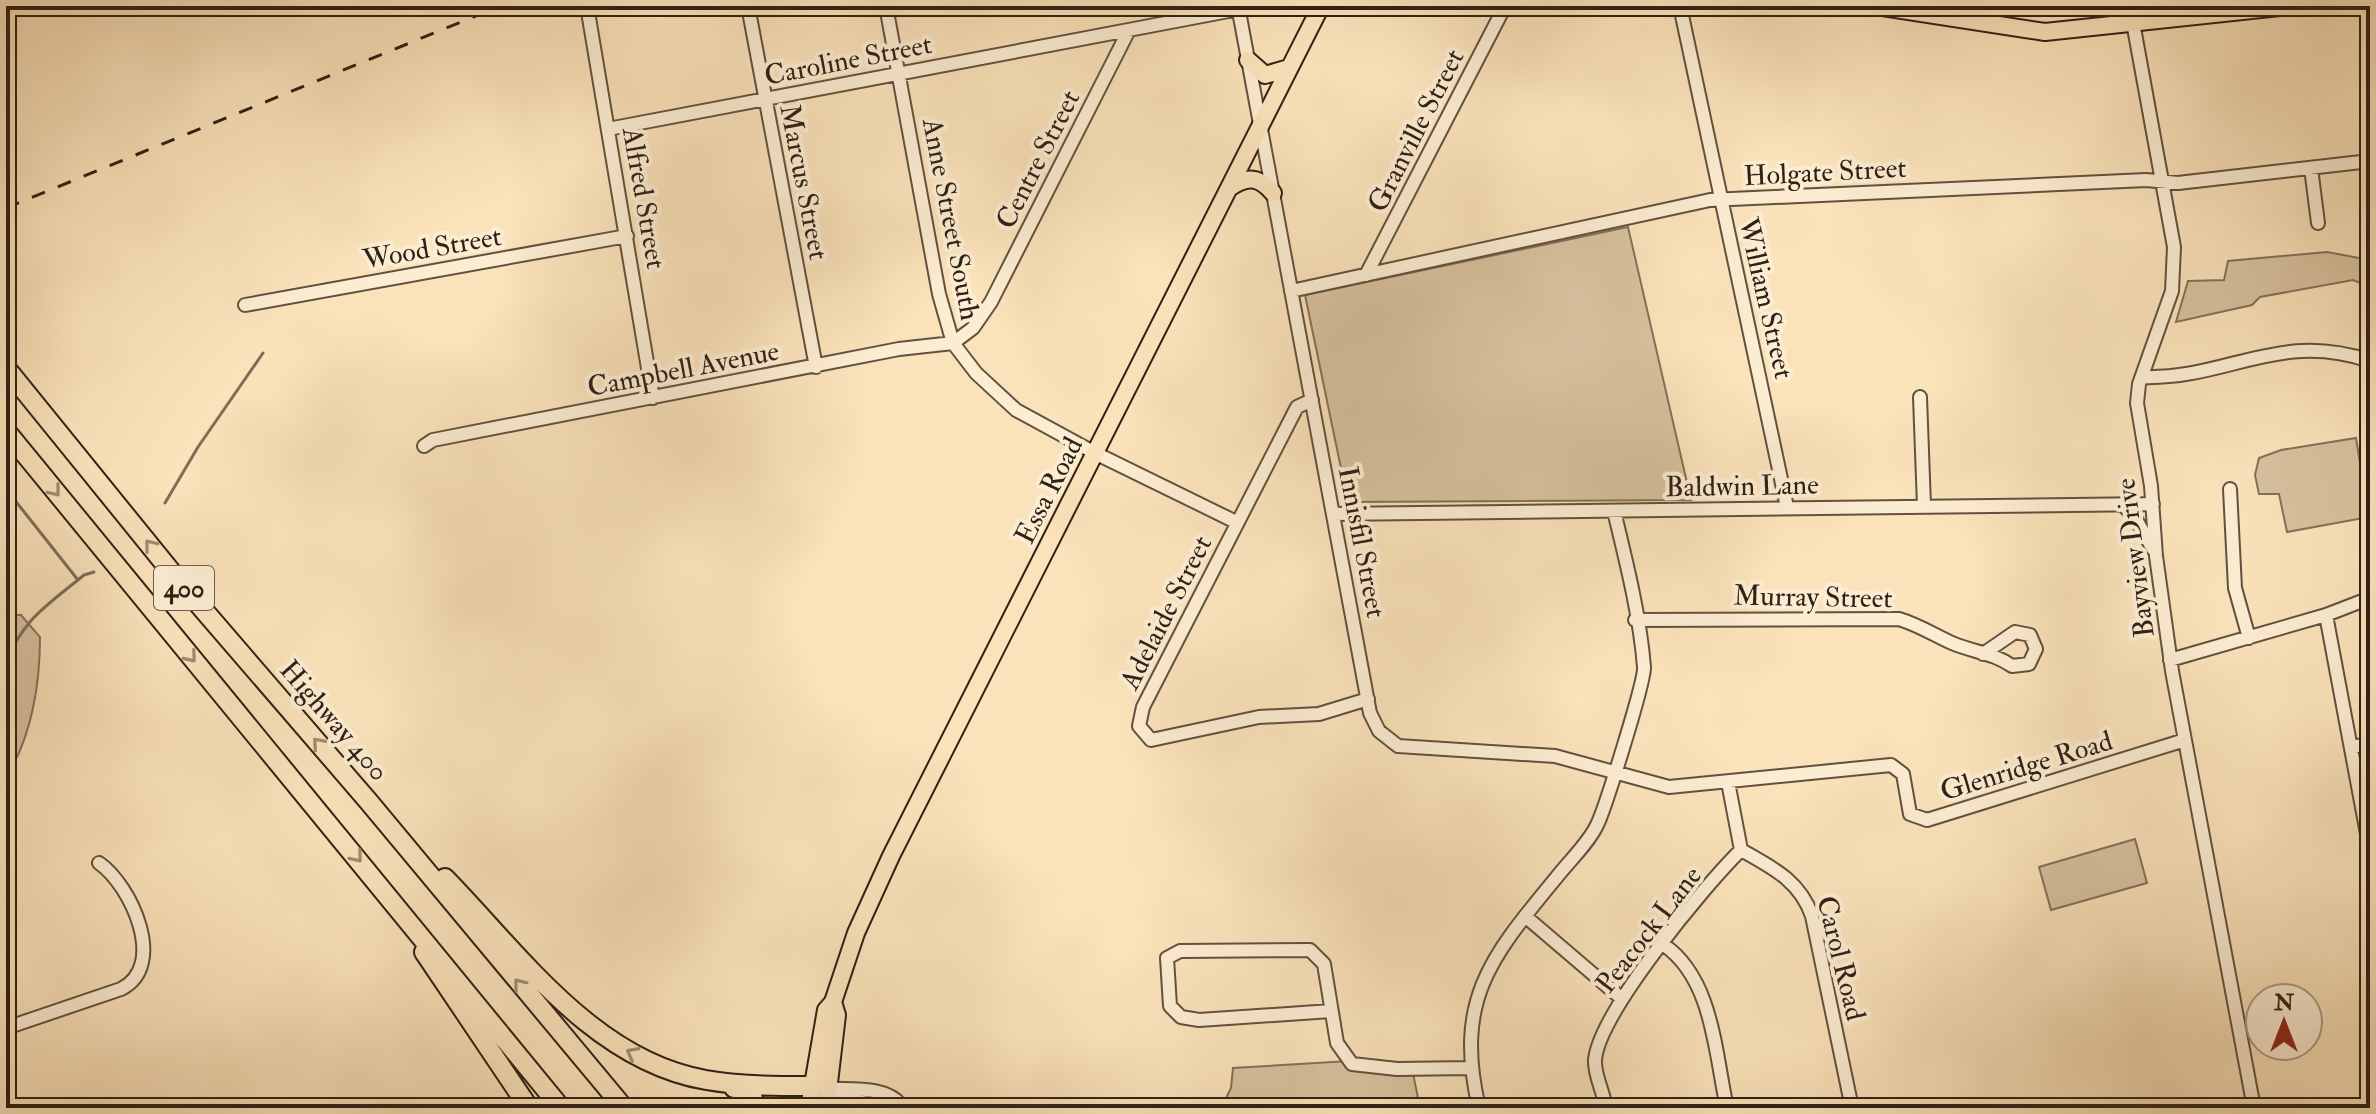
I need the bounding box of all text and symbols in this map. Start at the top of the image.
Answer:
street label: Caroline Street [762,27,935,94]
street label: Granville Street [1360,43,1472,218]
street label: Centre Street [988,84,1088,235]
street label: Marcus Street [771,102,836,263]
street label: Anne Street South [914,114,987,323]
street label: Alfred Street [614,124,673,272]
street label: Holgate Street [1743,151,1907,194]
street label: William Street [1730,213,1801,382]
street label: Wood Street [359,219,504,278]
street label: Campbell Avenue [585,334,782,405]
street label: Essa Road [1008,431,1091,550]
street label: Innisfil Street [1330,464,1393,621]
street label: Baldwin Lane [1665,468,1819,505]
street label: Bayview Drive [2108,476,2163,639]
one-way arrow [45,482,60,496]
street label: Adelaide Street [1112,530,1220,696]
one-way arrow [145,539,159,554]
road number: 400 [154,566,214,610]
street label: Murray Street [1733,579,1893,616]
one-way arrow [181,648,196,662]
street label: Highway 400 [272,653,396,789]
street label: Glenridge Road [1936,724,2117,809]
one-way arrow [313,738,328,753]
one-way arrow [347,848,362,863]
street label: Peacock Lane [1589,859,1710,1001]
street label: Carol Road [1808,892,1873,1025]
one-way arrow [514,979,529,993]
north arrow [2244,982,2324,1062]
text: N [2273,989,2294,1017]
one-way arrow [626,1047,640,1062]

